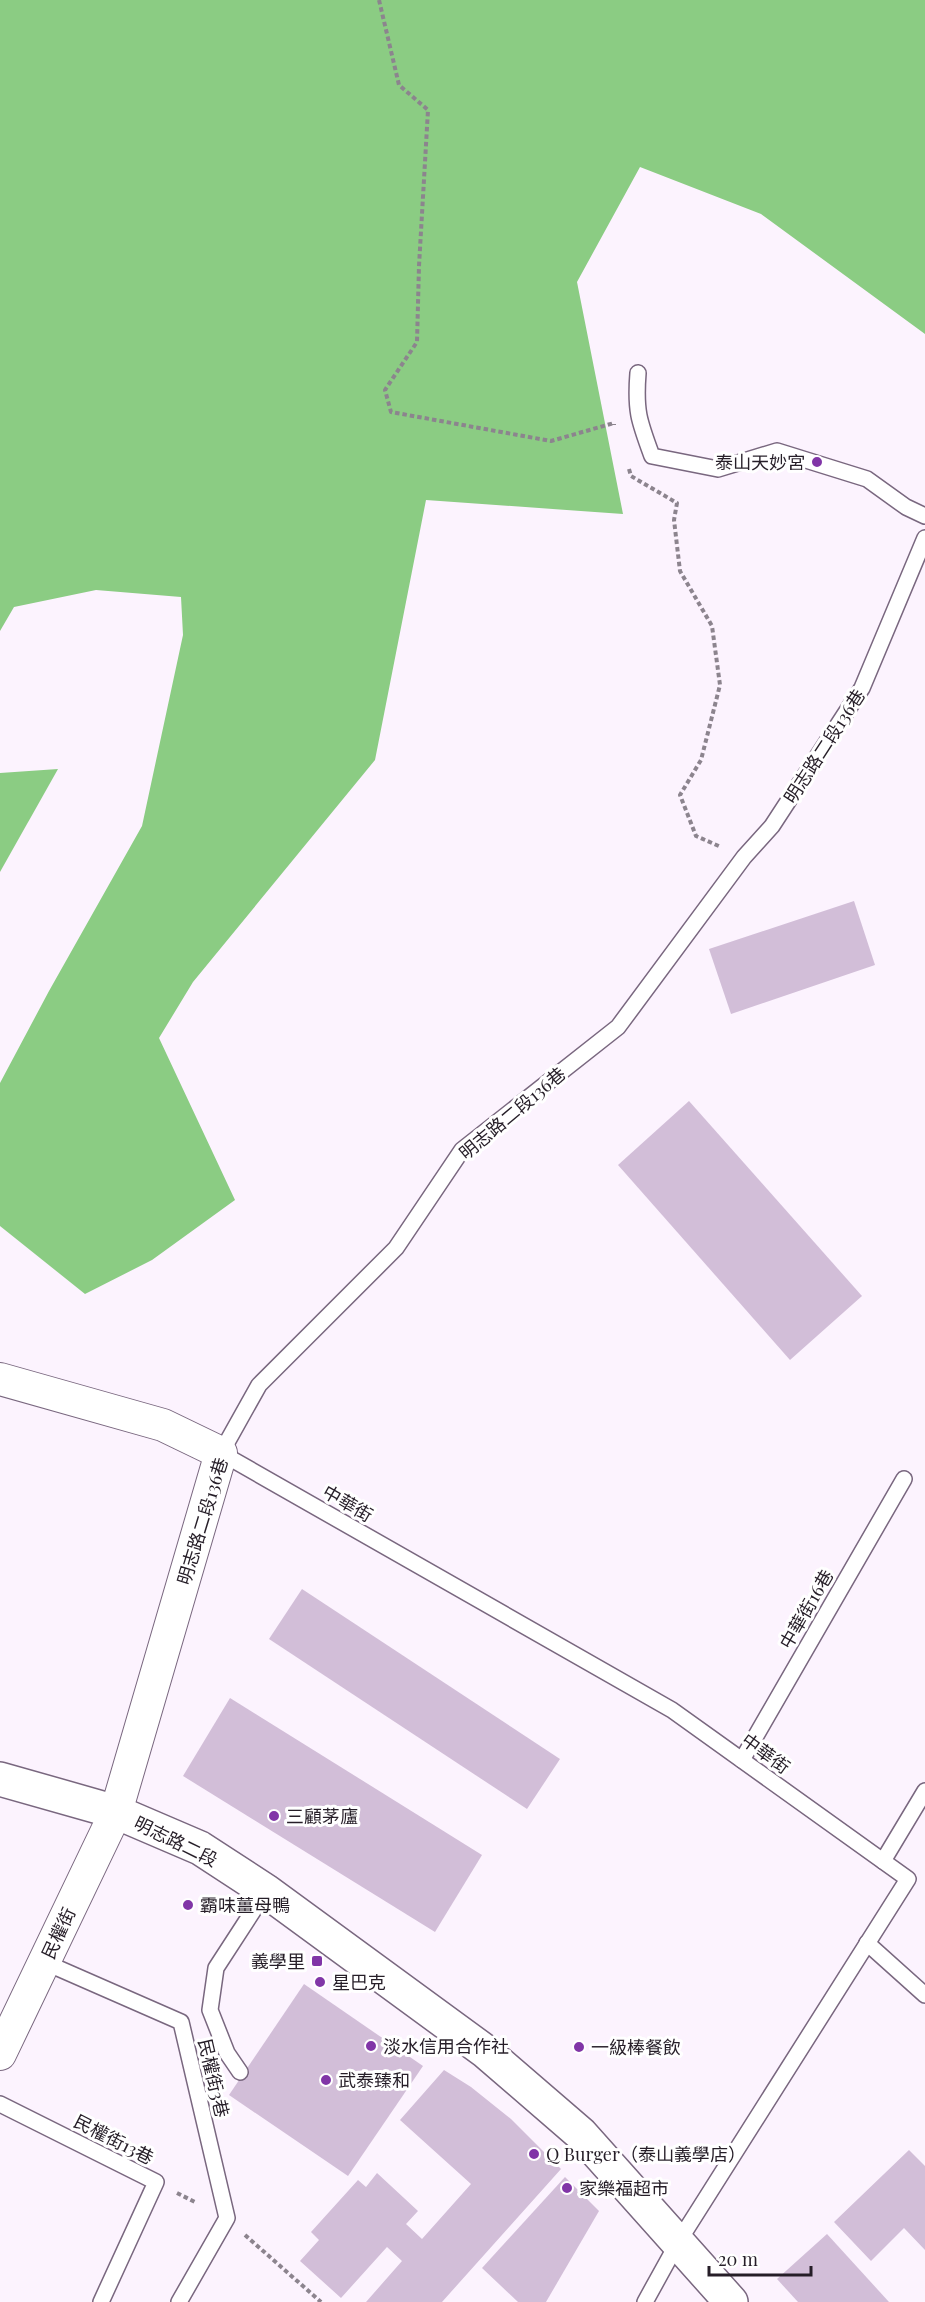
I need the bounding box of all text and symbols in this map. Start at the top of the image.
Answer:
place label: 泰山天妙宮 [715,450,805,474]
marker: 泰山天妙宮 [810,455,824,469]
street label: 明志路二段136巷 [778,684,870,808]
street label: 明志路二段136巷 [454,1061,570,1165]
street label: 明志路二段136巷 [171,1454,233,1588]
street label: 中華街 [319,1479,377,1527]
street label: 中華街16巷 [774,1565,838,1653]
street label: 中華街 [737,1727,795,1779]
place label: 三顧茅廬 [286,1804,358,1828]
marker: 三顧茅廬 [267,1809,281,1823]
street label: 明志路二段 [130,1810,222,1872]
place label: 霸味薑母鴨 [200,1893,290,1917]
marker: 霸味薑母鴨 [181,1898,195,1912]
street label: 民權街 [36,1903,80,1963]
place label: 義學里 [251,1949,305,1973]
marker: 義學里 [310,1954,324,1968]
place label: 星巴克 [332,1970,386,1994]
marker: 星巴克 [313,1975,327,1989]
place label: 淡水信用合作社 [383,2034,509,2058]
place label: 一級棒餐飲 [591,2035,681,2059]
street label: 民權街3巷 [193,2036,235,2120]
marker: 淡水信用合作社 [364,2039,378,2053]
marker: 一級棒餐飲 [572,2040,586,2054]
place label: 武泰臻和 [338,2068,410,2092]
marker: 武泰臻和 [319,2073,333,2087]
street label: 民權街13巷 [70,2109,158,2169]
place label: Q Burger（泰山義學店） [546,2142,746,2166]
marker: Q Burger（泰山義學店） [527,2147,541,2161]
place label: 家樂福超市 [579,2176,669,2200]
marker: 家樂福超市 [560,2181,574,2195]
scale bar [709,2239,811,2277]
text: 20 m [718,2247,758,2271]

